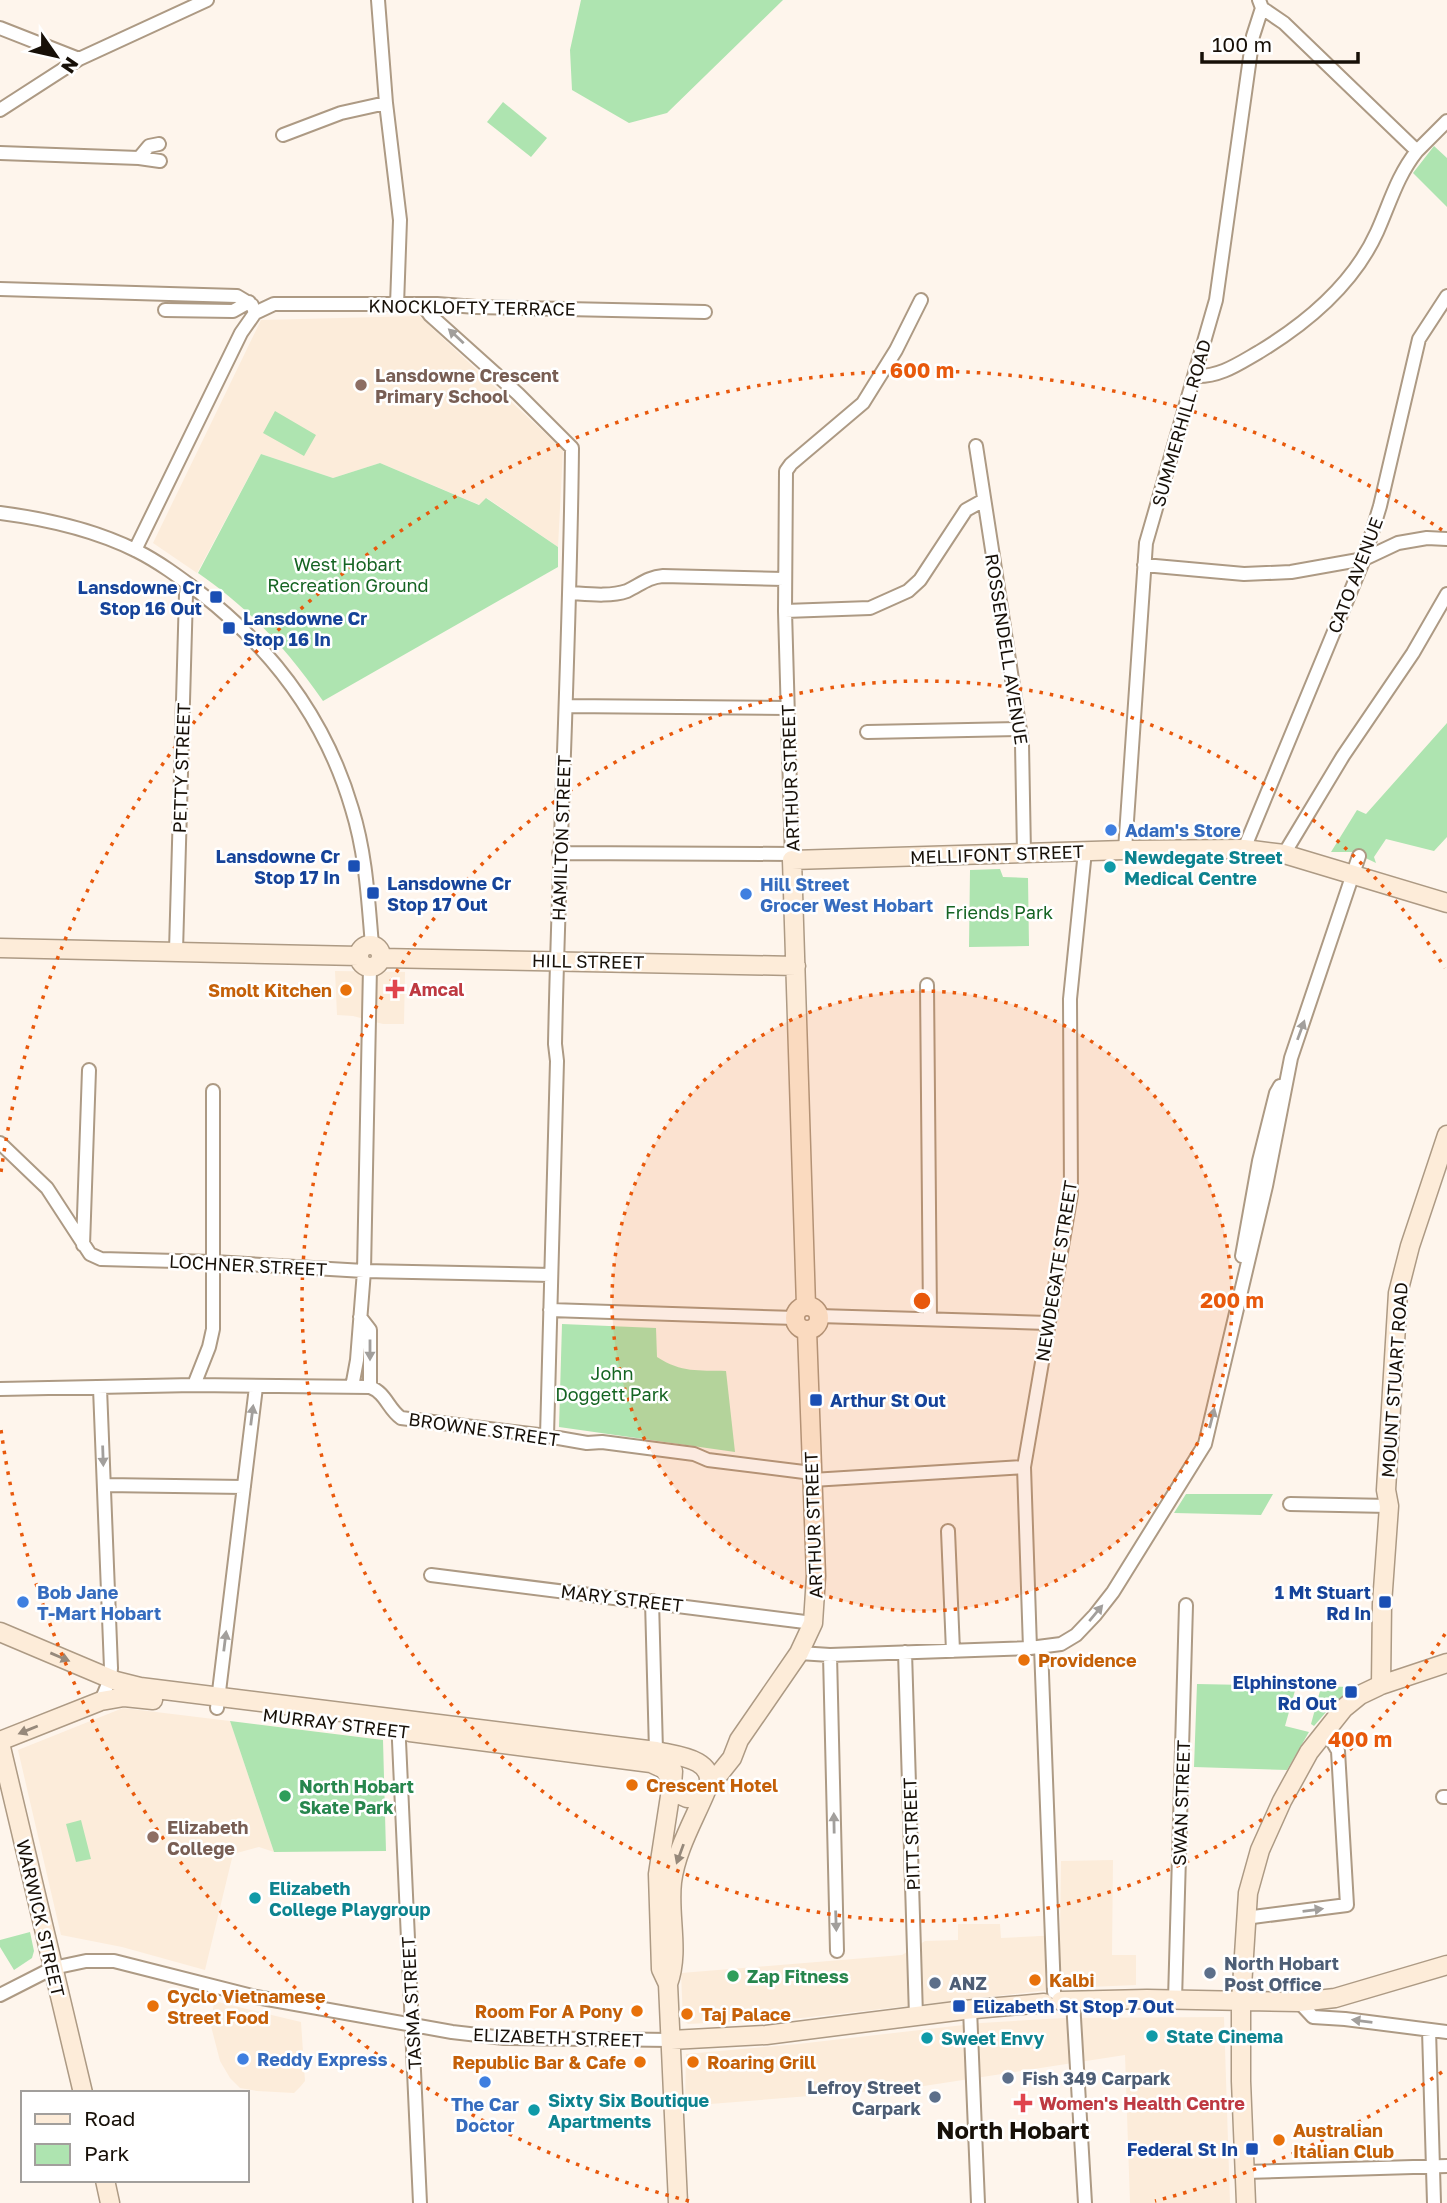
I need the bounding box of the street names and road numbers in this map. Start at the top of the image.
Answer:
street label: KNOCKLOFTY TERRACE [368,294,576,320]
street label: SUMMERHILL ROAD [1147,337,1215,509]
street label: CATO AVENUE [1323,514,1387,636]
street label: ROSSENDELL AVENUE [981,552,1033,746]
street label: PETTY STREET [168,702,194,834]
street label: ARTHUR STREET [776,704,804,852]
street label: HAMILTON STREET [547,755,575,921]
street label: MELLIFONT STREET [910,840,1084,868]
street label: HILL STREET [532,949,644,973]
street label: NEWDEGATE STREET [1031,1179,1081,1363]
street label: LOCHNER STREET [168,1250,328,1280]
street label: MOUNT STUART ROAD [1376,1281,1412,1479]
street label: BROWNE STREET [407,1408,561,1450]
street label: ARTHUR STREET [799,1451,827,1599]
street label: MARY STREET [559,1580,685,1616]
street label: MURRAY STREET [261,1703,411,1743]
street label: SWAN STREET [1168,1740,1194,1866]
street label: PITT STREET [898,1777,924,1891]
street label: WARWICK STREET [12,1837,70,1999]
street label: TASMA STREET [397,1936,425,2070]
street label: ELIZABETH STREET [472,2023,644,2051]

